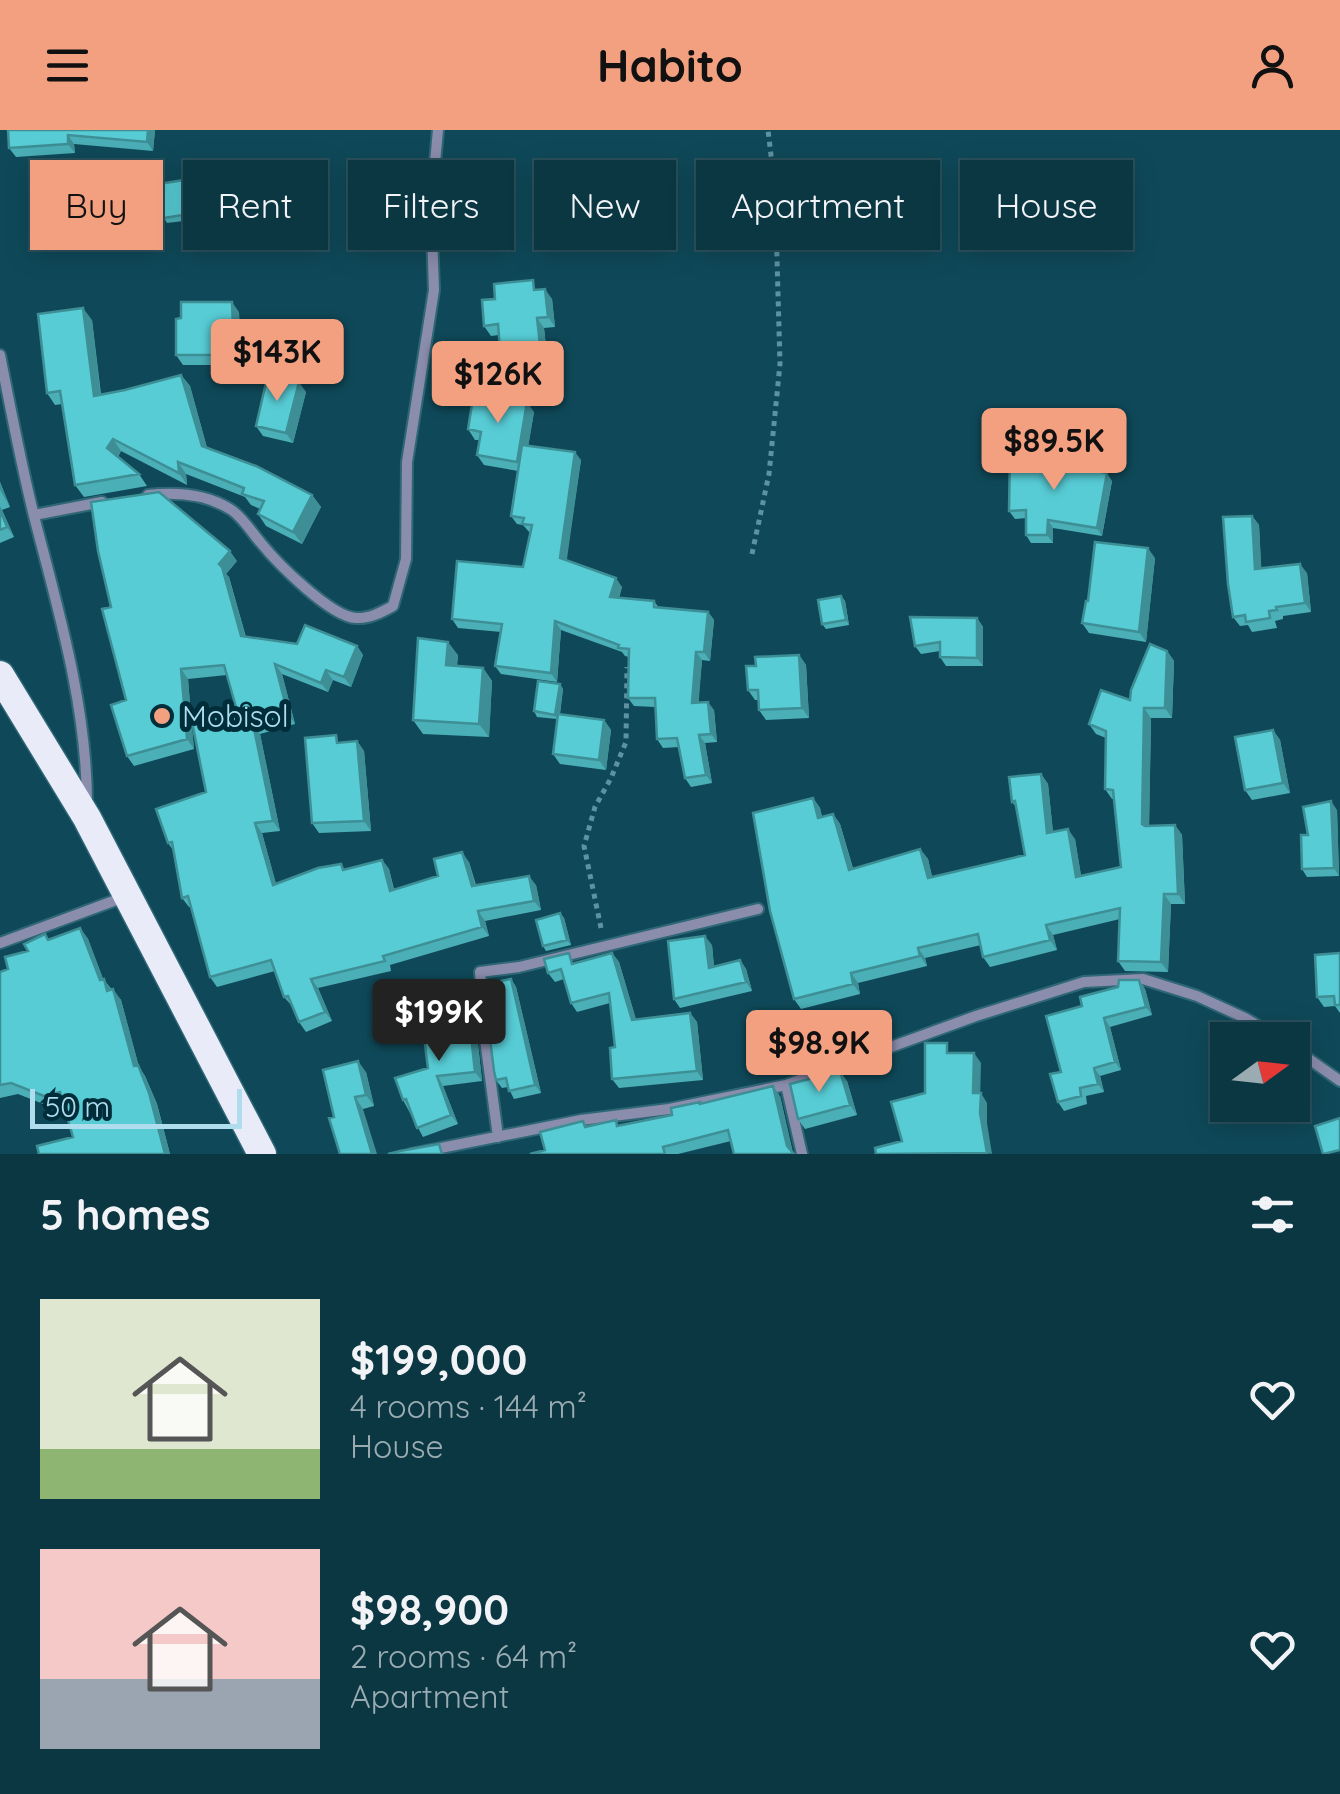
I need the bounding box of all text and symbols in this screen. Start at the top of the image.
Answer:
text: Habito [597,37,743,93]
icon: menu [40,38,95,93]
icon: person [1245,38,1300,93]
chip: Buy [30,160,163,250]
chip: Rent [183,160,328,250]
chip: Filters [348,160,514,250]
chip: New [534,160,676,250]
chip: Apartment [696,160,940,250]
chip: House [960,160,1133,250]
pin: $143K [207,319,347,404]
text: $143K [233,331,321,371]
pin: $126K [428,341,568,426]
text: $126K [454,353,542,393]
pin: $89.5K [973,408,1135,493]
text: $89.5K [1004,420,1104,460]
place label: Mobisol [182,697,289,735]
marker: Mobisol [151,705,173,727]
pin: $199K [369,979,509,1064]
text: $199K [395,991,483,1031]
pin: $98.9K [738,1010,900,1095]
text: $98.9K [768,1022,870,1062]
north arrow [1210,1022,1310,1122]
map controls [1210,1022,1310,1122]
scale bar [30,1084,242,1128]
text: 50 m [45,1089,110,1124]
icon: filters [1245,1187,1300,1242]
text: 5 homes [40,1188,211,1241]
text: $199,000 [350,1333,527,1386]
icon: home [120,1339,240,1459]
icon: heart [1245,1372,1300,1427]
text: 4 rooms · 144 m² [350,1386,587,1426]
text: House [350,1426,444,1466]
text: $98,900 [350,1583,509,1636]
icon: home [120,1589,240,1709]
icon: heart [1245,1622,1300,1677]
text: 2 rooms · 64 m² [350,1636,577,1676]
text: Apartment [350,1676,509,1716]

